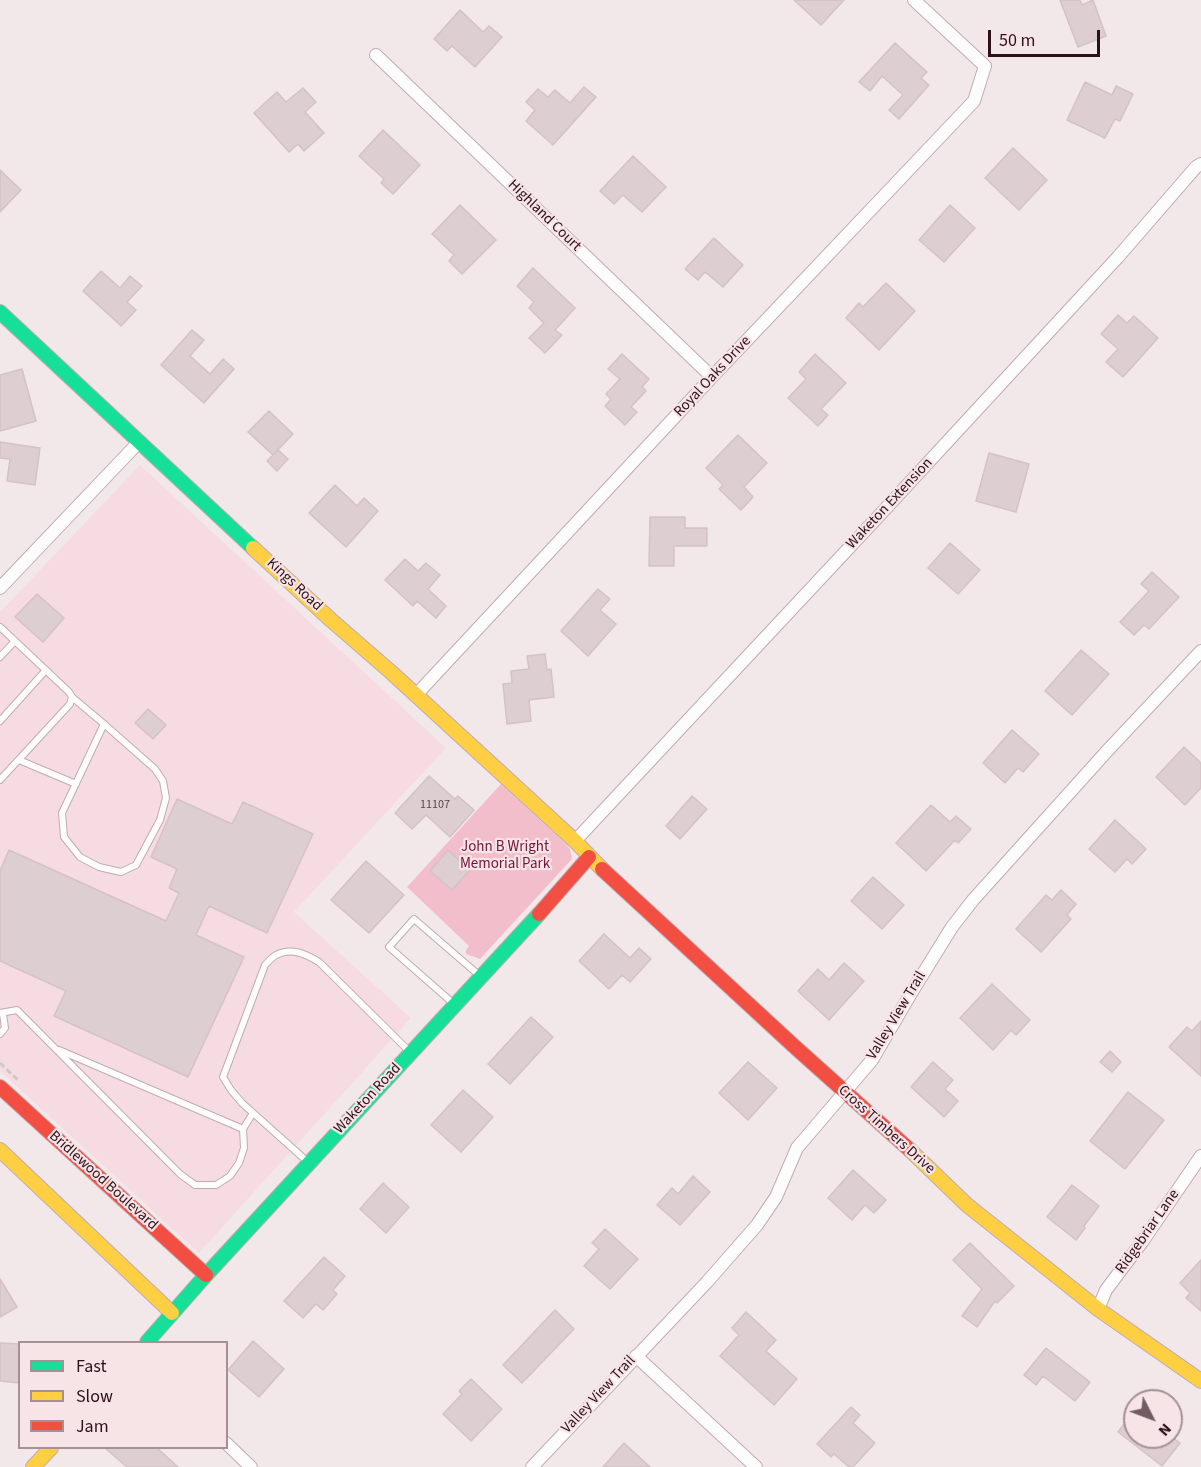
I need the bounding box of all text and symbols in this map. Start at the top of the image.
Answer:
scale bar [991,18,1104,56]
text: 50 m [999,28,1035,53]
street label: Highland Court [503,176,585,256]
street label: Royal Oaks Drive [671,333,755,421]
street label: Waketon Extension [843,455,937,553]
street label: Kings Road [262,555,326,615]
house number: 11107 [420,798,450,812]
park label: John B Wright Memorial Park [460,839,550,874]
street label: Valley View Trail [864,968,930,1064]
street label: Waketon Road [331,1060,405,1138]
street label: Cross Timbers Drive [834,1082,938,1178]
street label: Bridlewood Boulevard [45,1128,161,1234]
street label: Ridgebriar Lane [1112,1186,1184,1278]
legend [18,1341,228,1449]
street label: Valley View Trail [558,1352,640,1438]
text: Fast [76,1354,107,1379]
text: Slow [76,1384,113,1409]
north arrow [1123,1389,1183,1449]
text: Jam [76,1414,109,1439]
text: N [1153,1418,1177,1441]

